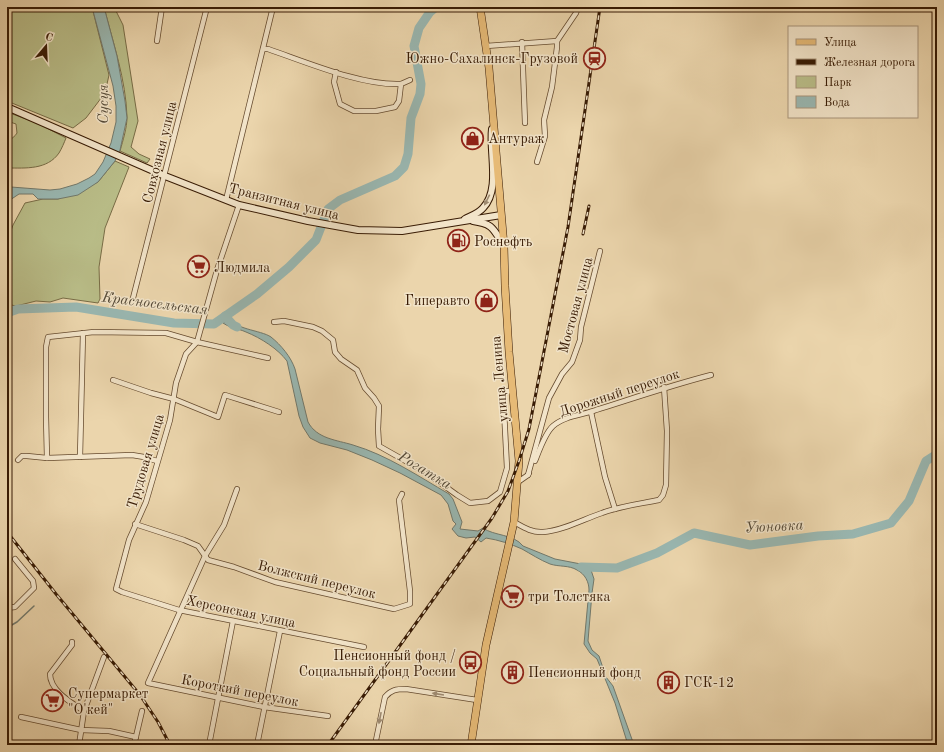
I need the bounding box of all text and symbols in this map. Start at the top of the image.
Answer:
north arrow [26,26,66,66]
legend [788,26,918,118]
text: С [44,32,54,44]
text: Улица [824,37,857,49]
station icon: Южно-Сахалинск-Грузовой [581,45,607,71]
place label: Южно-Сахалинск-Грузовой [405,52,578,66]
text: Железная дорога [824,57,915,69]
text: Парк [824,77,852,89]
water label: Сусуя [97,84,112,124]
text: Вода [824,97,850,109]
street label: Совхозная улица [141,100,179,205]
shop icon: Антураж [459,125,485,151]
place label: Антураж [488,132,545,146]
street label: Транзитная улица [227,181,341,223]
one-way arrow [484,195,490,206]
fuel station icon: Роснефть [445,228,471,254]
place label: Роснефть [474,235,533,250]
supermarket icon: Людмила [186,254,212,280]
street label: Мостовая улица [556,256,596,355]
place label: Людмила [214,261,270,275]
shop icon: Гиперавто [473,287,499,313]
water label: Красносельская [100,290,209,318]
place label: Гиперавто [405,294,470,308]
street label: улица Ленина [489,335,511,423]
street label: Дорожный переулок [558,367,681,419]
street label: Трудовая улица [125,412,167,510]
water label: Рогатка [394,449,454,493]
water label: Уюновка [744,518,804,537]
street label: Волжский переулок [256,559,377,601]
supermarket icon: три Толстяка [499,583,525,609]
place label: три Толстяка [528,590,610,604]
street label: Херсонская улица [185,594,297,630]
place label: Пенсионный фонд / Социальный фонд России [299,649,456,680]
bus stop icon: Пенсионный фонд / Социальный фонд России [458,650,484,676]
building icon: Пенсионный фонд [500,659,526,685]
place label: Пенсионный фонд [528,666,641,681]
building icon: ГСК-12 [655,669,681,695]
street label: Короткий переулок [180,673,300,709]
place label: ГСК-12 [684,676,734,690]
place label: Супермаркет "О'кей" [68,687,149,717]
supermarket icon: Супермаркет "О'кей" [40,688,66,714]
one-way arrow [432,691,444,697]
one-way arrow [377,712,383,724]

